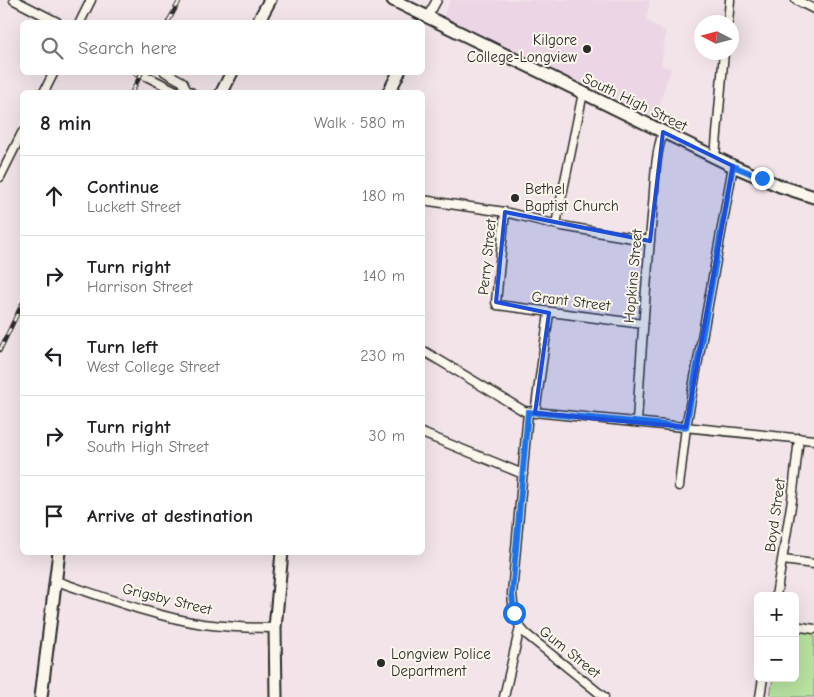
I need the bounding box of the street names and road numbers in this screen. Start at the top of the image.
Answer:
street label: South High Street [580,69,691,135]
street label: Perry Street [474,217,500,296]
street label: Hopkins Street [620,227,646,324]
street label: Grant Street [531,287,612,315]
street label: Boyd Street [761,476,789,553]
street label: Grigsby Street [120,579,214,619]
street label: Gum Street [536,622,605,683]

